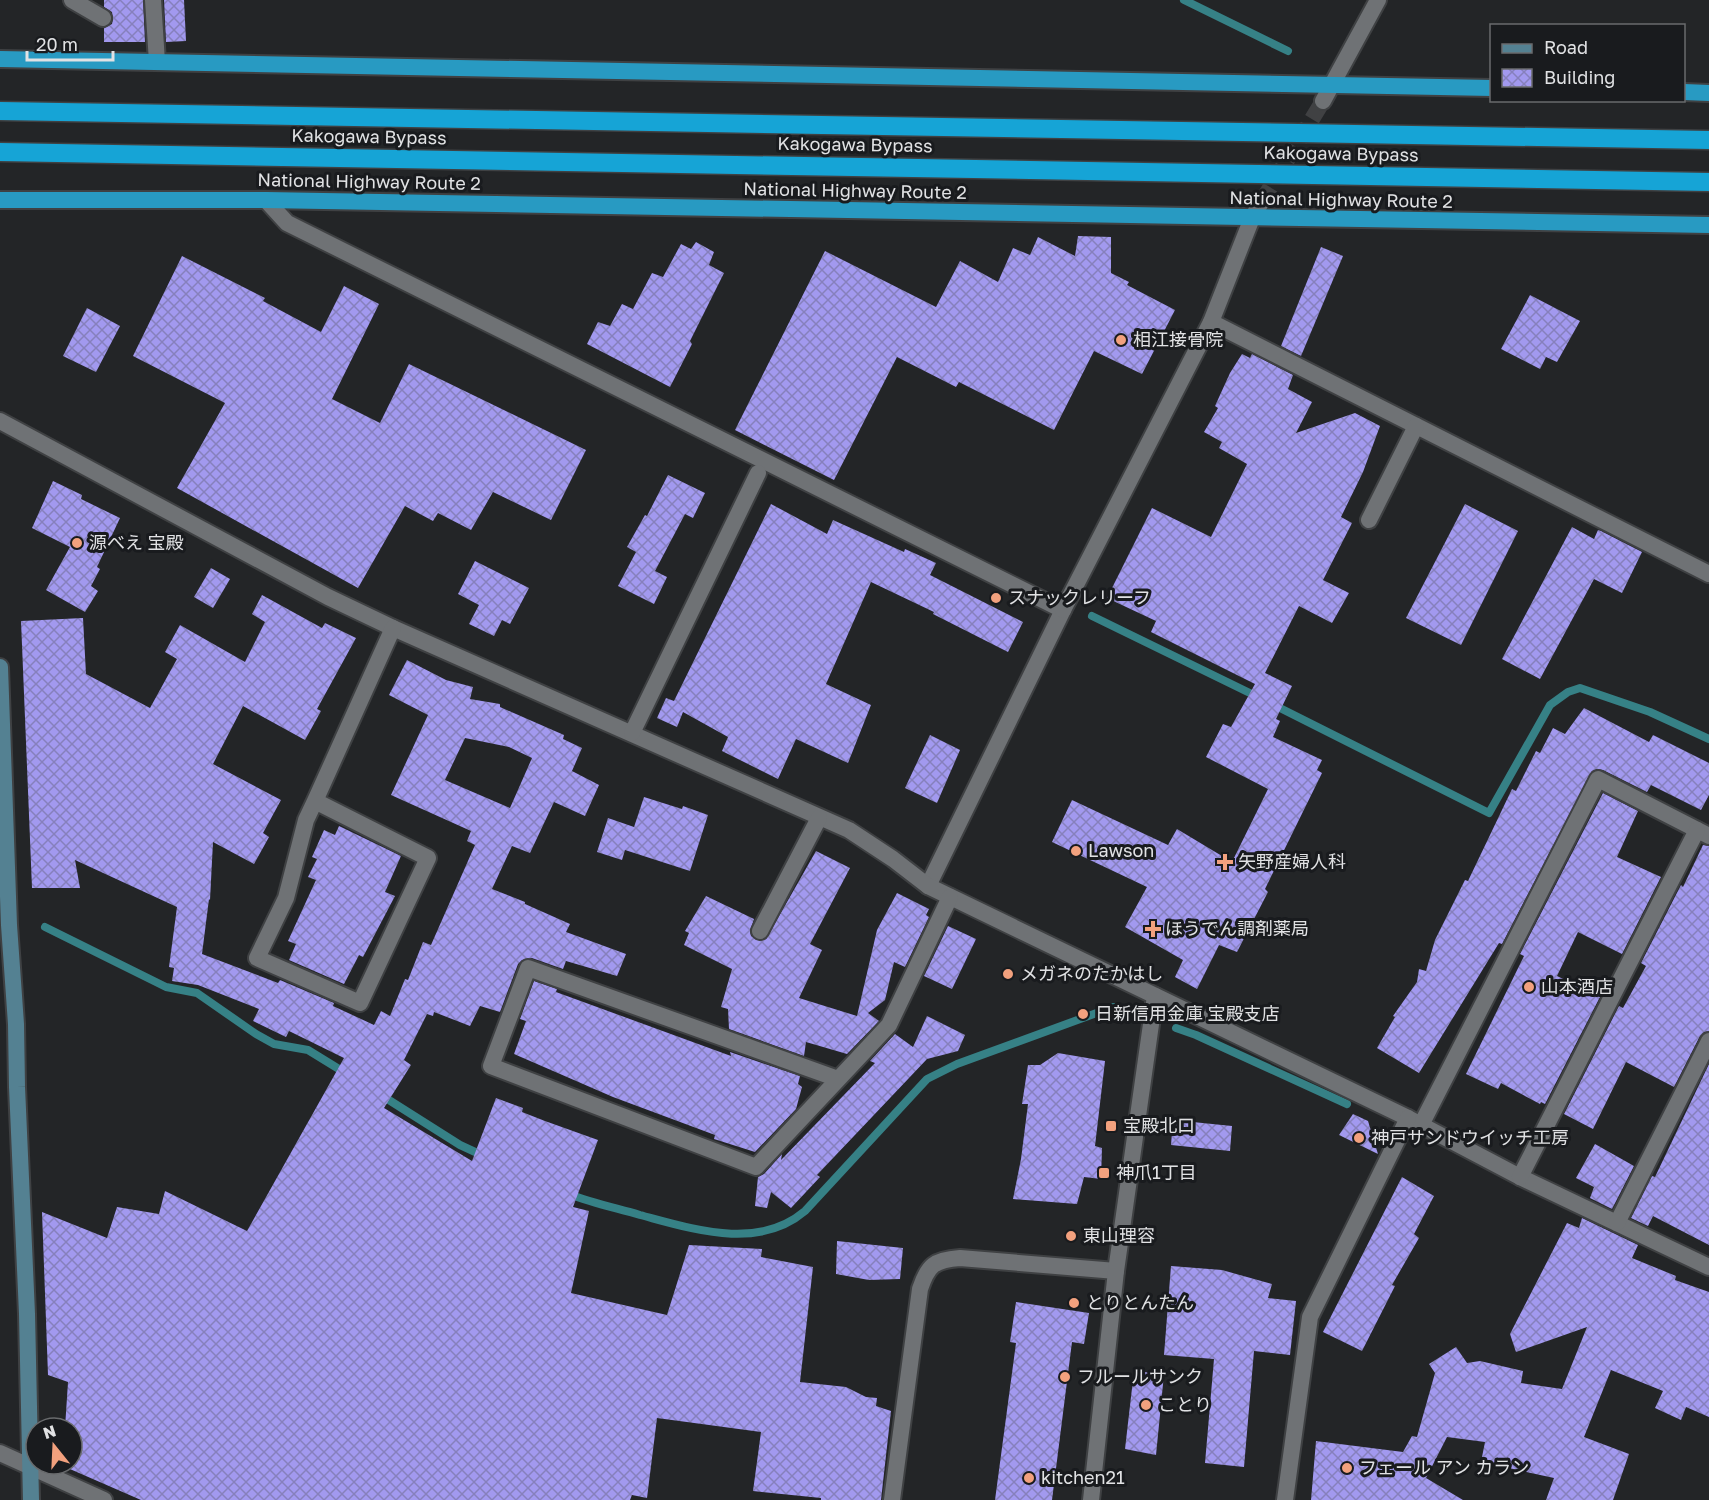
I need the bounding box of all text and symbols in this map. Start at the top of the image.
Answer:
scale bar [27,24,112,62]
legend [1490,24,1685,102]
text: 20 m [36,33,78,55]
text: Road [1544,36,1588,58]
text: Building [1544,66,1615,88]
street label: Kakogawa Bypass [291,124,447,148]
street label: Kakogawa Bypass [777,132,933,156]
street label: Kakogawa Bypass [1263,141,1419,165]
street label: National Highway Route 2 [257,168,481,194]
street label: National Highway Route 2 [743,177,967,203]
street label: National Highway Route 2 [1229,186,1453,212]
place label: 相江接骨院 [1133,328,1223,350]
marker: 相江接骨院 [1114,333,1128,347]
place label: 源べえ 宝殿 [89,531,184,553]
marker: 源べえ 宝殿 [70,536,84,550]
place label: スナックレリーフ [1008,586,1151,608]
marker: スナックレリーフ [989,591,1003,605]
place label: Lawson [1088,839,1154,861]
marker: Lawson [1069,844,1083,858]
place label: 矢野産婦人科 [1238,850,1346,872]
marker: 矢野産婦人科 [1216,853,1234,871]
place label: ほうでん調剤薬局 [1165,917,1309,939]
marker: ほうでん調剤薬局 [1146,922,1160,936]
place label: メガネのたかはし [1020,962,1163,984]
marker: メガネのたかはし [1001,967,1015,981]
place label: 山本酒店 [1541,975,1613,997]
marker: 山本酒店 [1522,980,1536,994]
place label: 日新信用金庫 宝殿支店 [1095,1002,1280,1024]
marker: 日新信用金庫 宝殿支店 [1076,1007,1090,1021]
place label: 宝殿北口 [1123,1114,1195,1136]
marker: 宝殿北口 [1104,1119,1118,1133]
place label: 神戸サンドウイッチ工房 [1371,1126,1569,1148]
marker: 神戸サンドウイッチ工房 [1352,1131,1366,1145]
place label: 神爪1丁目 [1116,1161,1197,1183]
marker: 神爪1丁目 [1097,1166,1111,1180]
place label: 東山理容 [1083,1224,1155,1246]
marker: 東山理容 [1064,1229,1078,1243]
place label: とりとんたん [1086,1291,1194,1313]
marker: とりとんたん [1067,1296,1081,1310]
place label: フルールサンク [1077,1365,1203,1387]
marker: フルールサンク [1058,1370,1072,1384]
place label: ことり [1158,1393,1212,1415]
marker: ことり [1139,1398,1153,1412]
north arrow [24,1416,84,1476]
text: N [40,1420,58,1443]
place label: フェール アン カラン [1359,1456,1529,1478]
marker: フェール アン カラン [1340,1461,1354,1475]
place label: kitchen21 [1041,1466,1125,1488]
marker: kitchen21 [1022,1471,1036,1485]

